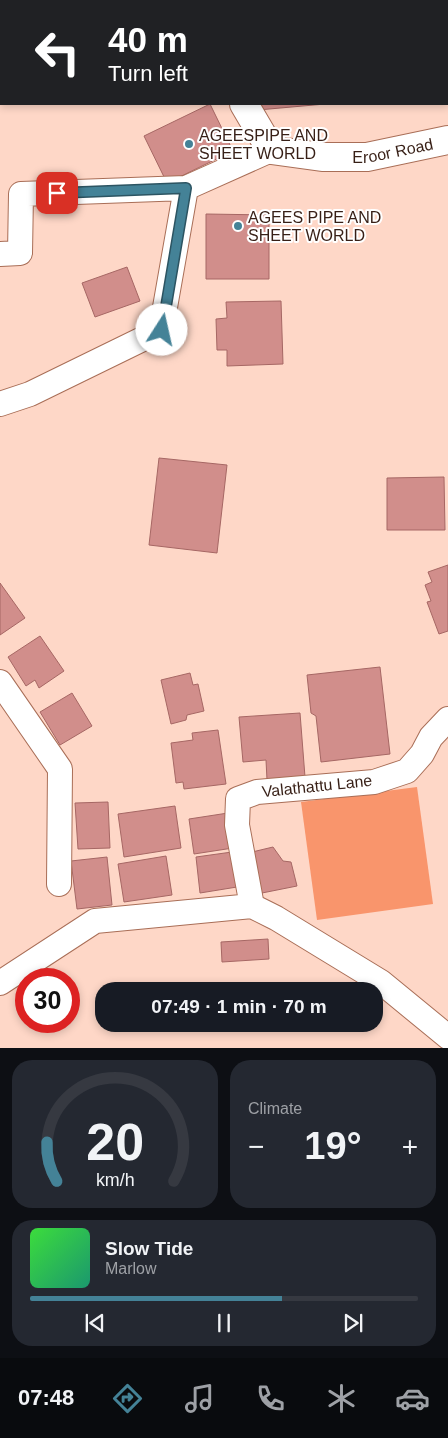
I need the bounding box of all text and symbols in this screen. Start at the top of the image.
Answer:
icon: left [25,20,90,85]
text: 40 m [108,20,188,59]
text: Turn left [108,61,188,86]
place label: AGEESPIPE AND SHEET WORLD [199,127,328,162]
street label: Eroor Road [352,135,434,166]
marker: AGEESPIPE AND SHEET WORLD [183,138,195,150]
pin [36,172,78,214]
icon: arrive [43,179,71,207]
place label: AGEES PIPE AND SHEET WORLD [248,209,381,244]
marker: AGEES PIPE AND SHEET WORLD [232,220,244,232]
position arrow [135,303,187,355]
street label: Valathattu Lane [261,772,373,800]
speed limit sign: 30 [15,968,80,1033]
text: 07:49 · 1 min · 70 m [151,996,327,1017]
text: Climate [248,1100,302,1117]
text: 20 [86,1113,144,1171]
text: 19° [304,1125,362,1167]
text: − [248,1131,264,1162]
text: + [402,1131,418,1162]
text: km/h [96,1170,134,1190]
text: Slow Tide [105,1238,193,1259]
text: Marlow [105,1260,157,1277]
icon: previous [81,1309,109,1337]
icon: pause [210,1309,238,1337]
icon: next [339,1309,367,1337]
icon: directions [110,1381,145,1416]
icon: music [182,1381,217,1416]
icon: phone [253,1381,288,1416]
icon: climate [324,1381,359,1416]
icon: car [395,1381,430,1416]
text: 07:48 [18,1385,74,1410]

